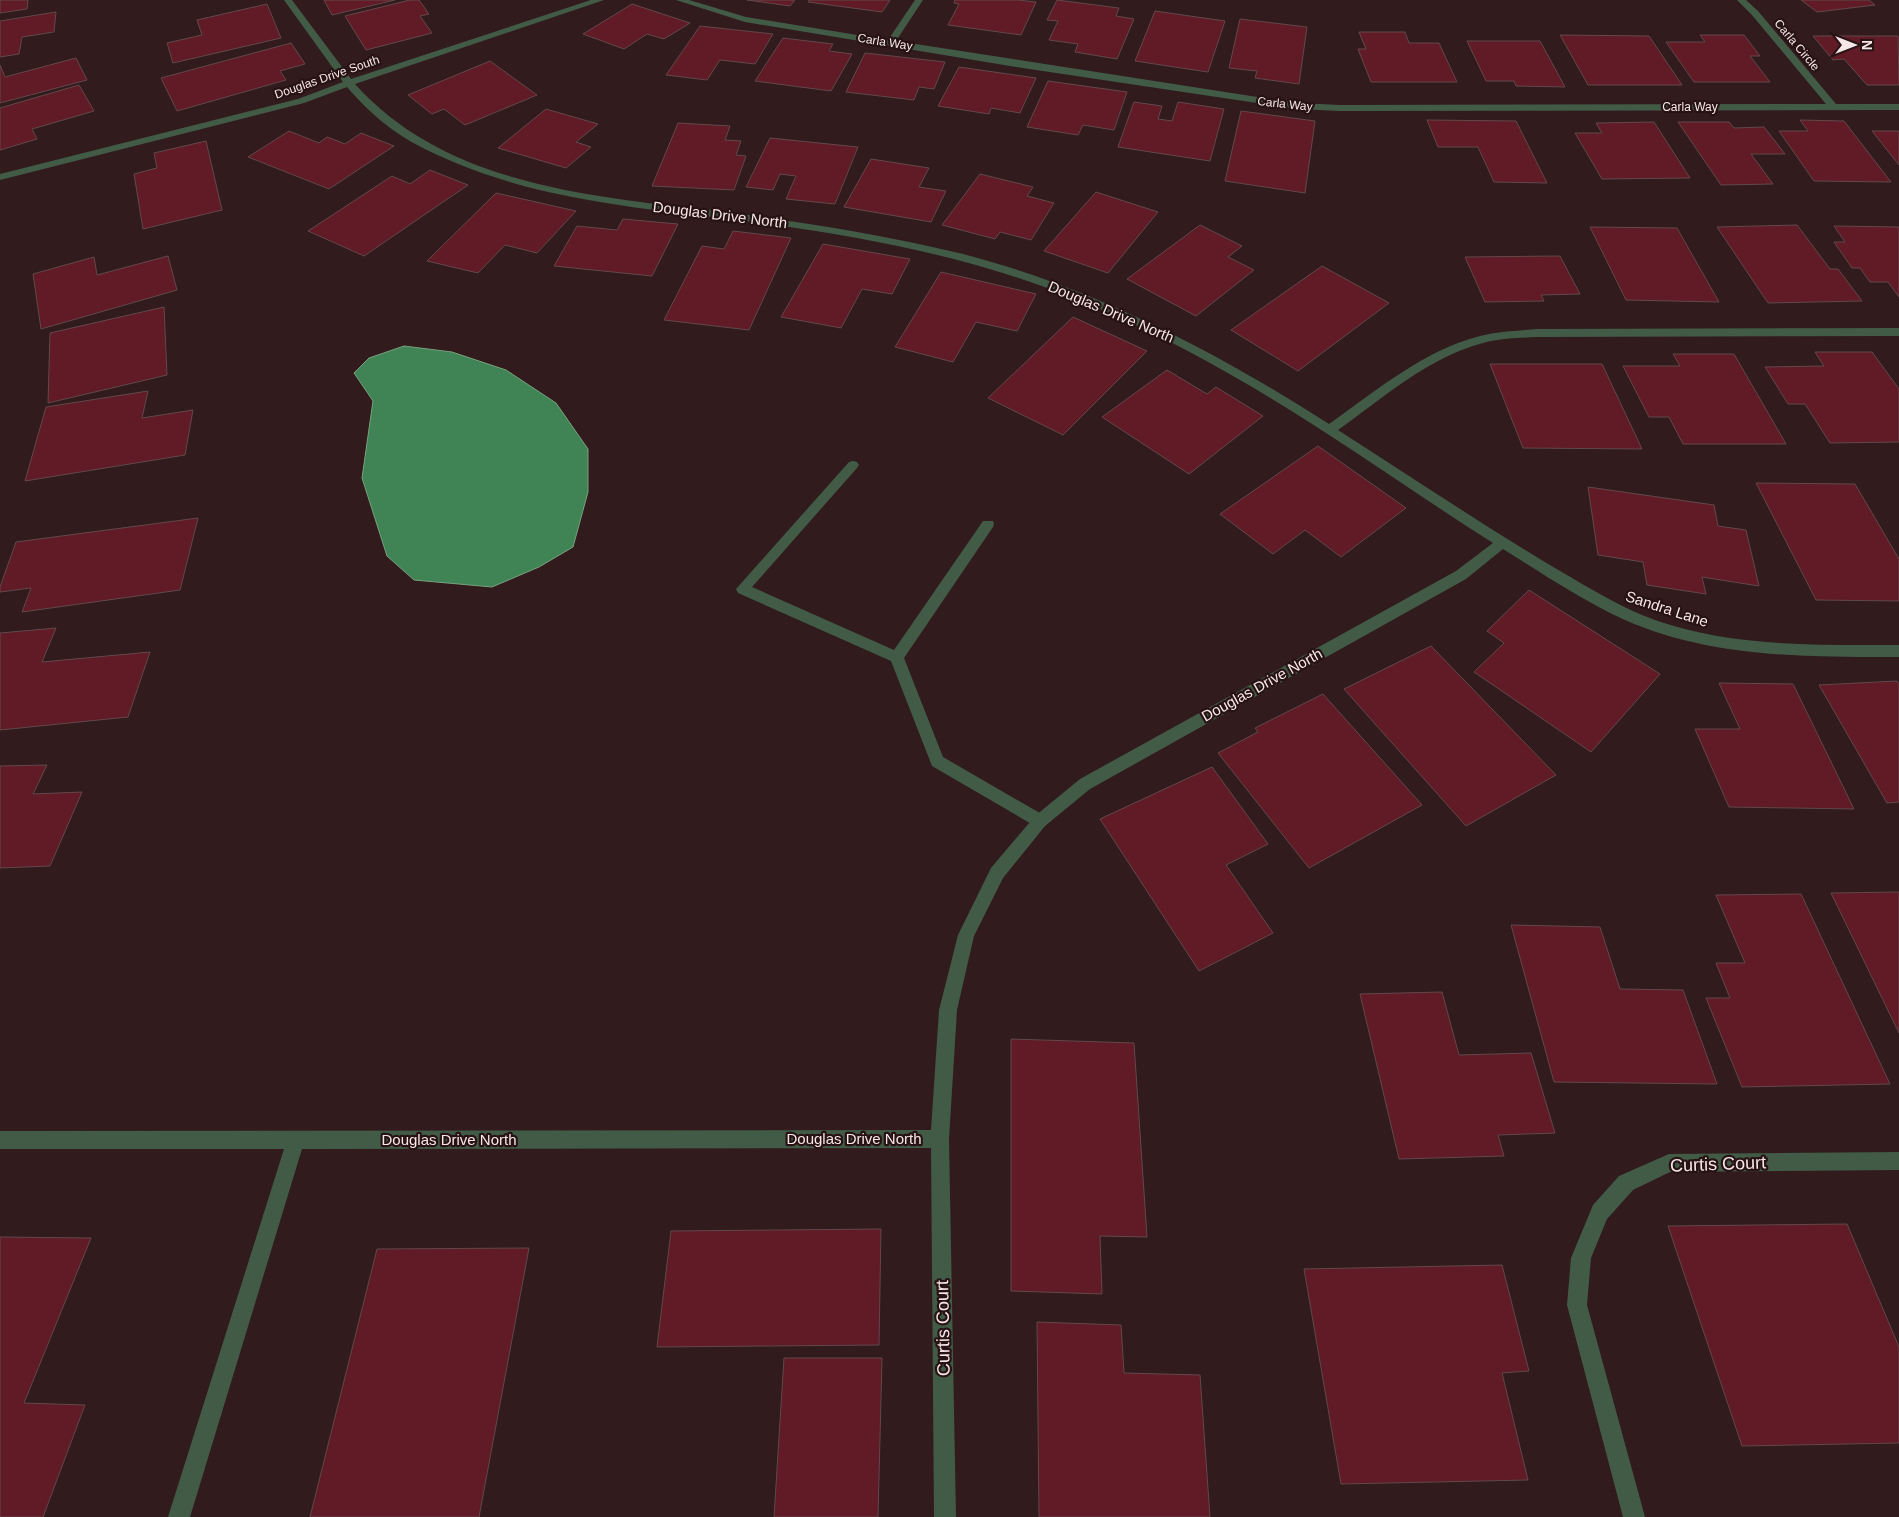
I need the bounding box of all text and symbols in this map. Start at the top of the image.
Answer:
street label: Carla Circle [1771,16,1823,74]
north arrow [1829,20,1879,70]
street label: Carla Way [856,31,914,53]
text: N [1859,40,1875,50]
street label: Douglas Drive South [273,52,381,102]
street label: Carla Way [1257,94,1313,114]
street label: Carla Way [1662,100,1718,114]
street label: Douglas Drive North [652,198,788,231]
street label: Douglas Drive North [1046,277,1177,346]
street label: Sandra Lane [1624,587,1711,630]
street label: Douglas Drive North [1199,644,1325,725]
street label: Douglas Drive North [786,1130,922,1147]
street label: Douglas Drive North [381,1131,517,1148]
street label: Curtis Court [1670,1152,1766,1176]
street label: Curtis Court [932,1280,954,1376]

